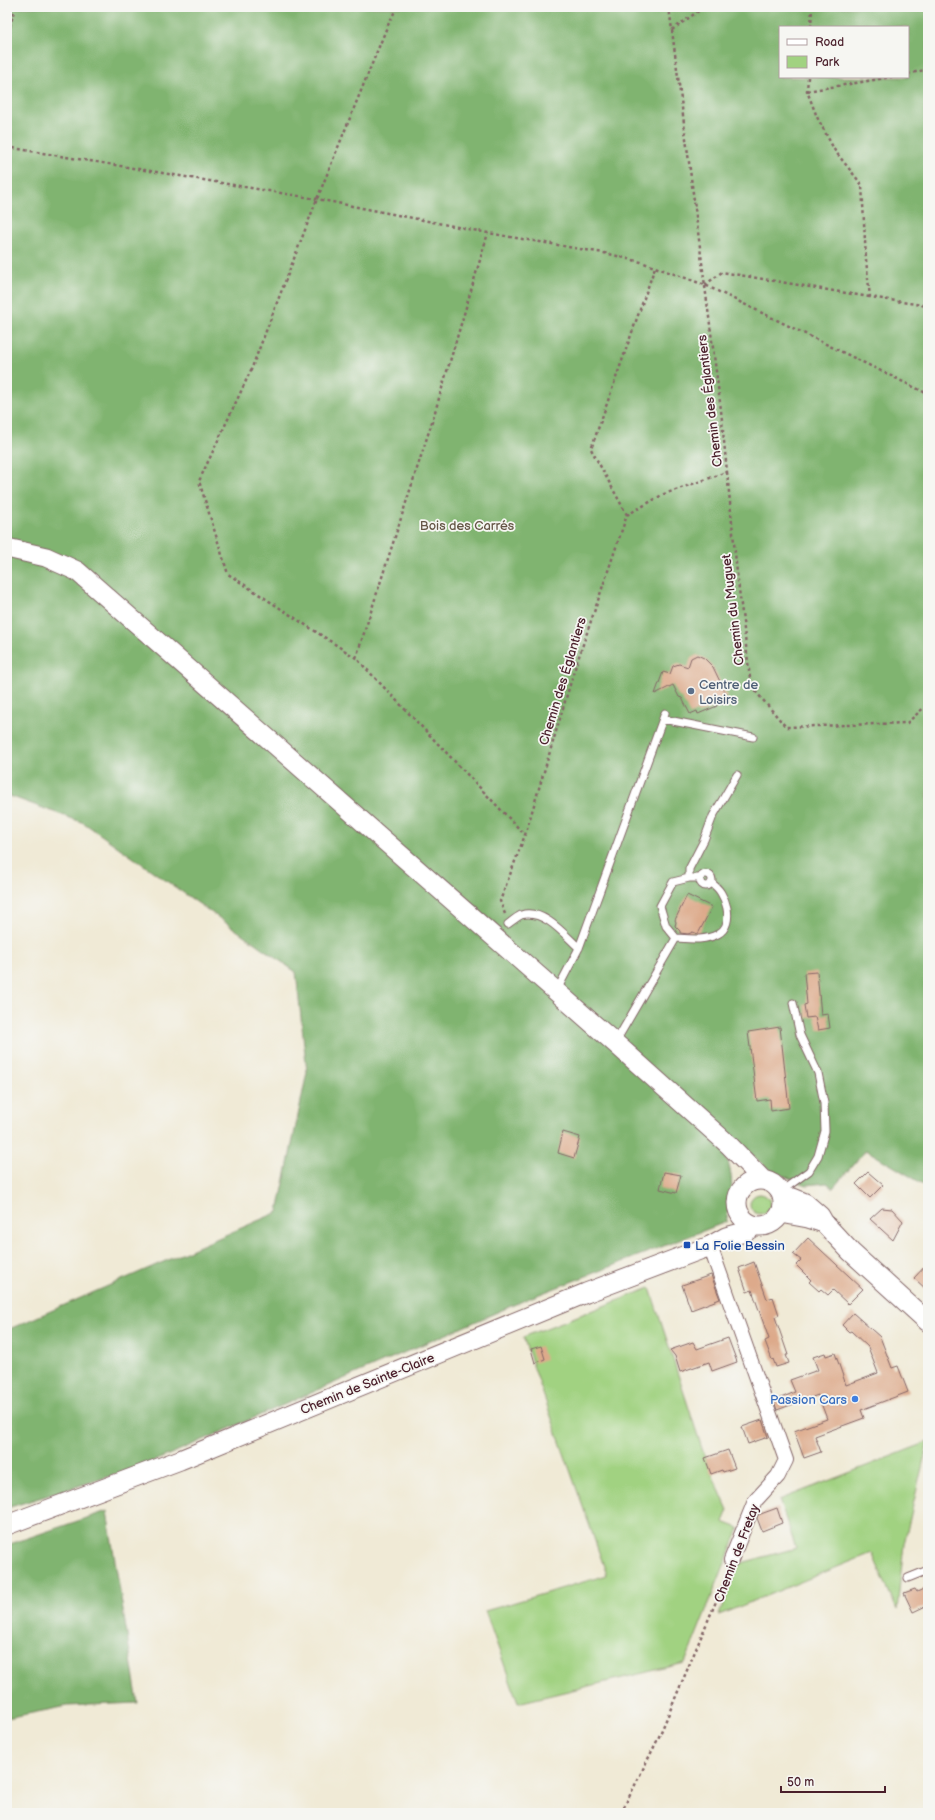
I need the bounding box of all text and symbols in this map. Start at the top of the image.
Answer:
legend [779,26,909,78]
text: Road [815,35,844,50]
text: Park [815,55,839,70]
street label: Chemin des Églantiers [694,333,726,468]
park label: Bois des Carrés [420,518,515,534]
street label: Chemin du Muguet [718,553,748,666]
street label: Chemin des Églantiers [536,615,590,747]
place label: Centre de Loisirs [699,677,758,708]
marker: Centre de Loisirs [686,686,696,696]
place label: La Folie Bessin [695,1238,785,1254]
marker: La Folie Bessin [682,1240,692,1250]
street label: Chemin de Sainte-Claire [298,1350,437,1418]
place label: Passion Cars [770,1392,848,1408]
marker: Passion Cars [850,1394,860,1404]
street label: Chemin de Fretay [711,1502,763,1605]
scale bar [781,1768,885,1794]
text: 50 m [787,1775,814,1790]

